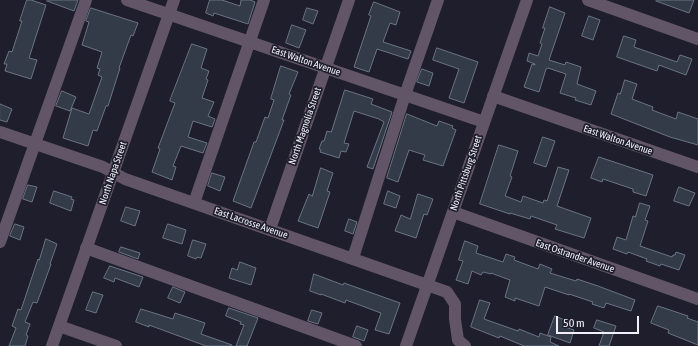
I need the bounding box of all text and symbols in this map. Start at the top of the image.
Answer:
street label: East Walton Avenue [270,44,342,78]
street label: North Magnolia Street [286,86,324,166]
street label: East Walton Avenue [582,123,654,157]
street label: North Pittsburg Street [448,134,484,212]
street label: North Napa Street [97,140,129,206]
street label: East Lacrosse Avenue [213,205,289,241]
street label: East Ostrander Avenue [534,237,616,275]
scale bar [558,308,641,334]
text: 50 m [563,316,585,330]

